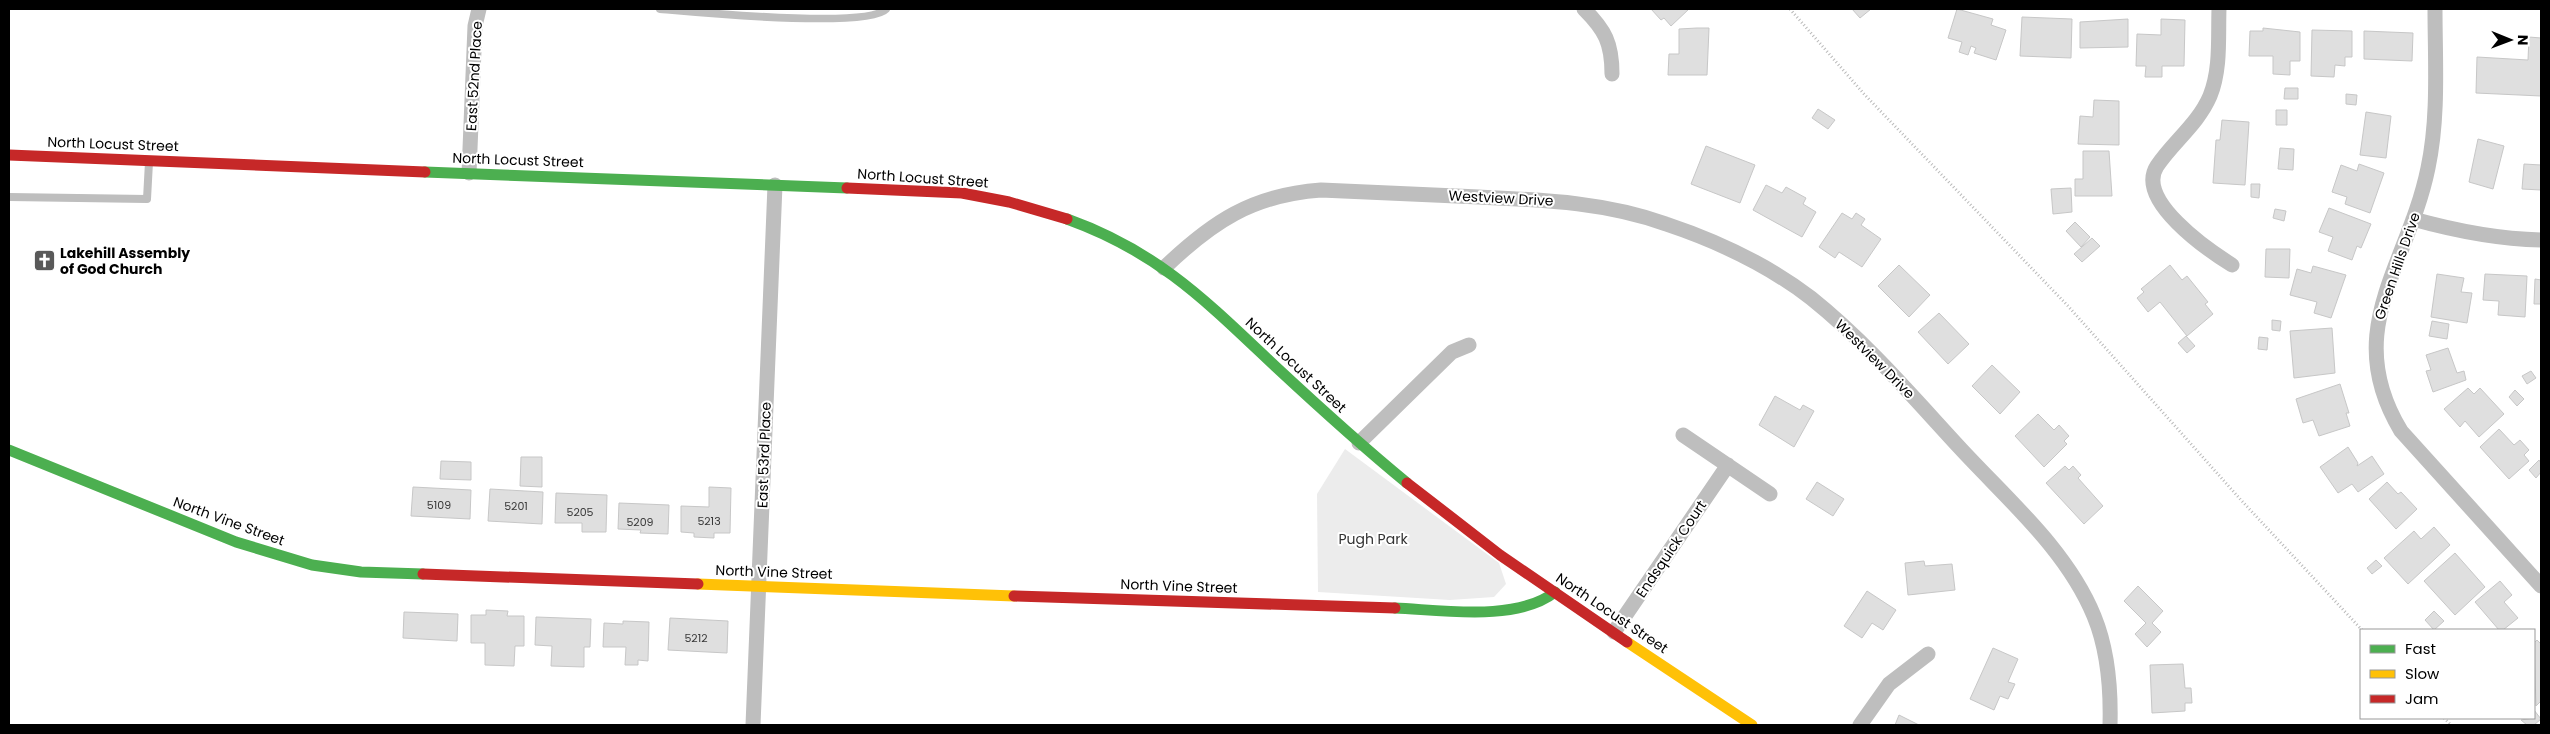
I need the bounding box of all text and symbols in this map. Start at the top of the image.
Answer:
north arrow [2485,15,2535,65]
street label: East 52nd Place [461,20,487,131]
text: N [2513,35,2533,46]
street label: North Locust Street [47,132,179,156]
street label: North Locust Street [452,148,584,172]
street label: North Locust Street [857,163,989,193]
street label: Westview Drive [1448,185,1554,211]
street label: Green Hills Drive [2369,209,2425,322]
place label: Lakehill Assembly of God Church [60,243,190,279]
church icon: Lakehill Assembly of God Church [32,249,56,273]
street label: North Locust Street [1241,313,1351,417]
street label: Westview Drive [1831,315,1919,403]
street label: East 53rd Place [752,401,776,509]
street label: North Vine Street [171,492,287,550]
street label: Endsquick Court [1631,496,1711,602]
house number: 5109 [427,497,451,513]
house number: 5201 [504,498,528,514]
house number: 5205 [566,504,594,520]
house number: 5213 [697,513,721,529]
house number: 5209 [626,514,654,530]
park label: Pugh Park [1338,529,1408,549]
street label: North Vine Street [715,560,833,584]
street label: North Locust Street [1552,568,1672,658]
street label: North Vine Street [1120,574,1238,598]
legend [2360,629,2535,719]
house number: 5212 [684,630,708,646]
text: Fast [2405,638,2436,659]
text: Slow [2405,663,2440,684]
text: Jam [2405,688,2439,709]

